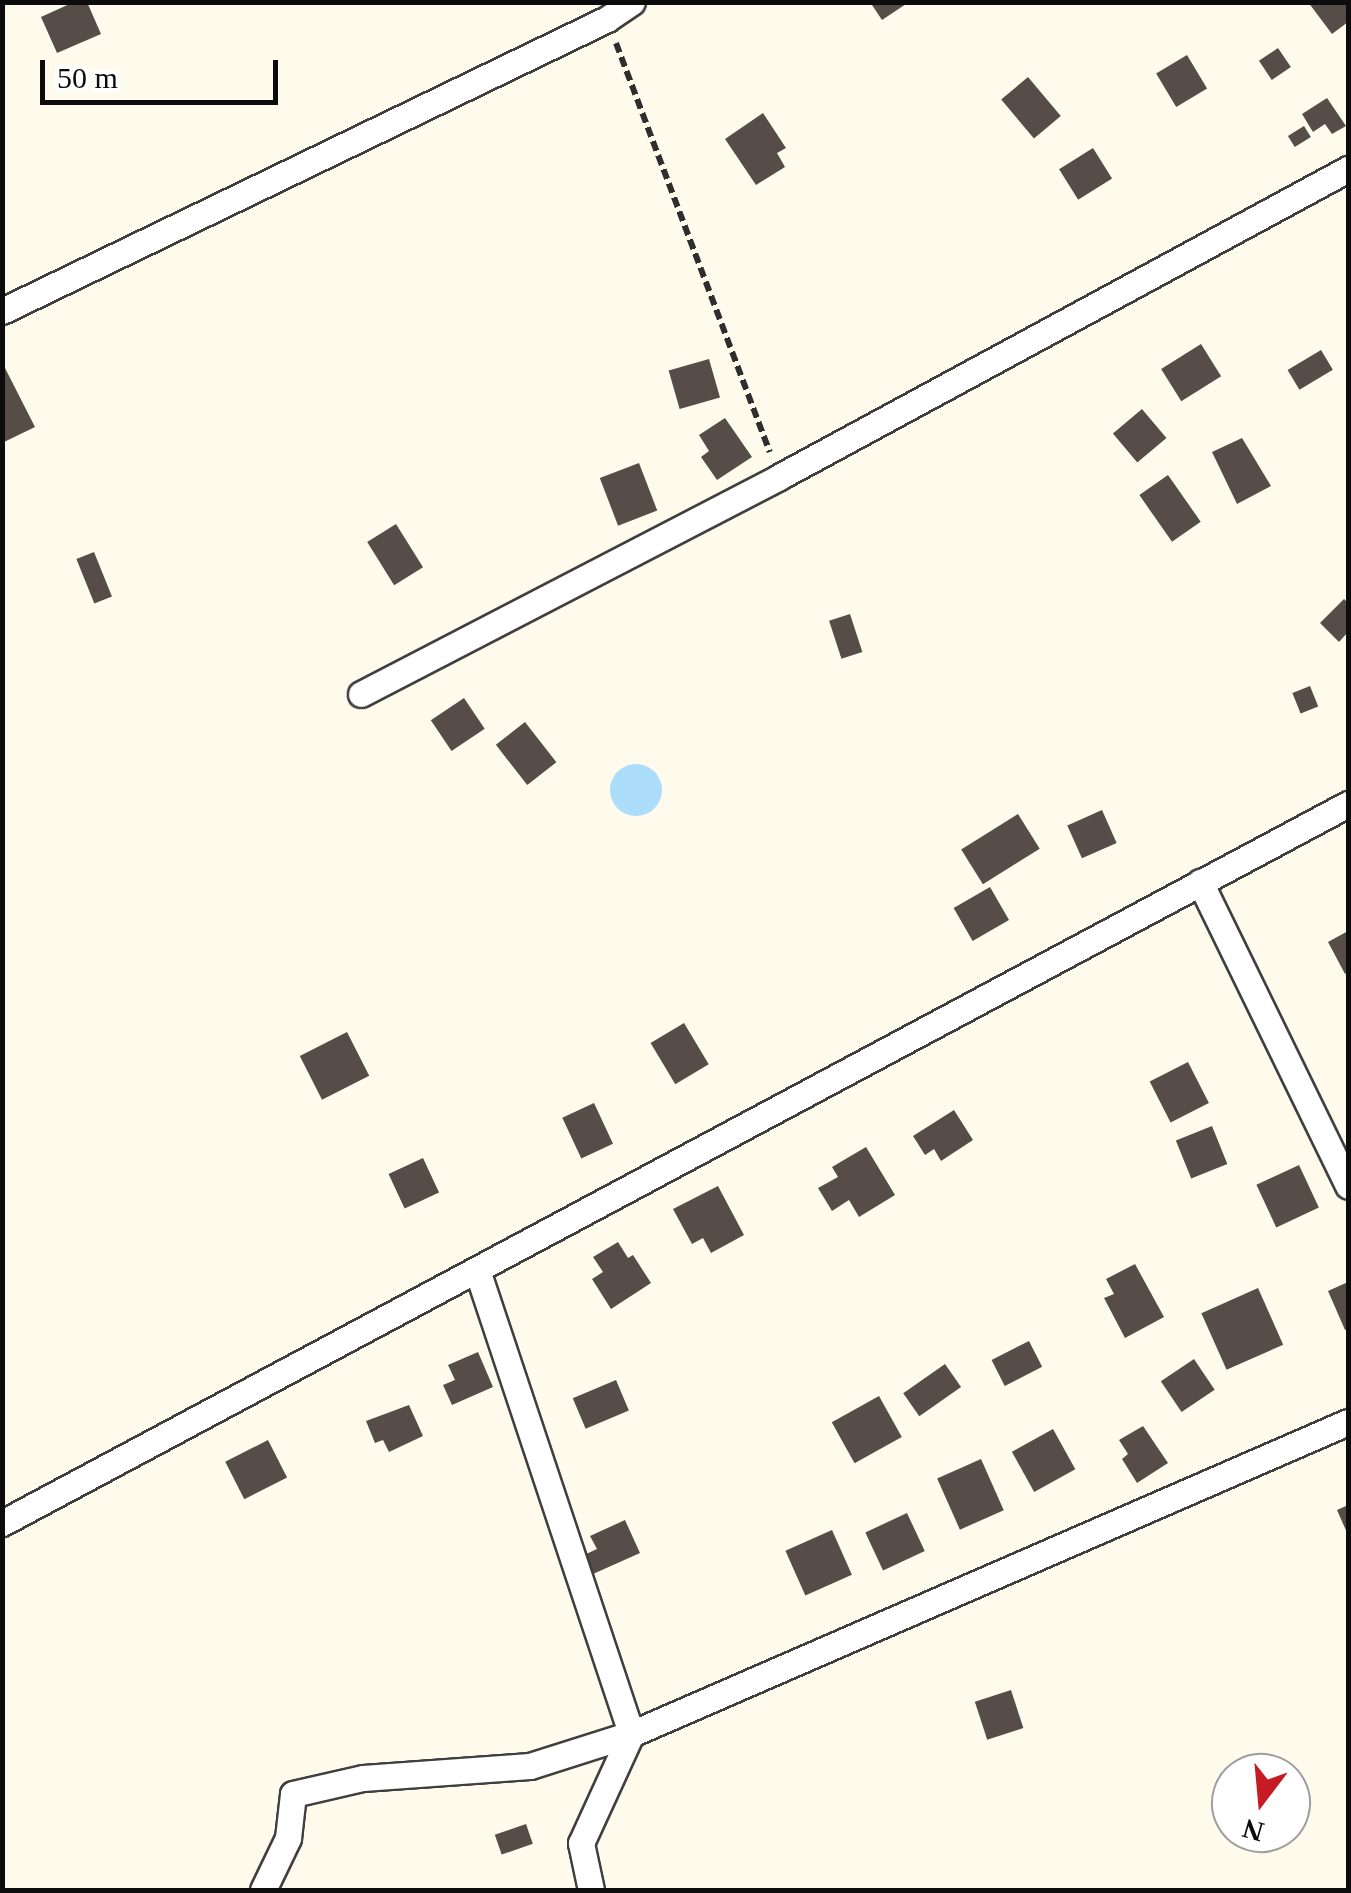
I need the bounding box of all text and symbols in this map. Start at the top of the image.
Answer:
scale bar [45,40,282,102]
text: 50 m [57,61,118,94]
north arrow [1211,1753,1311,1853]
text: N [1239,1813,1267,1848]

